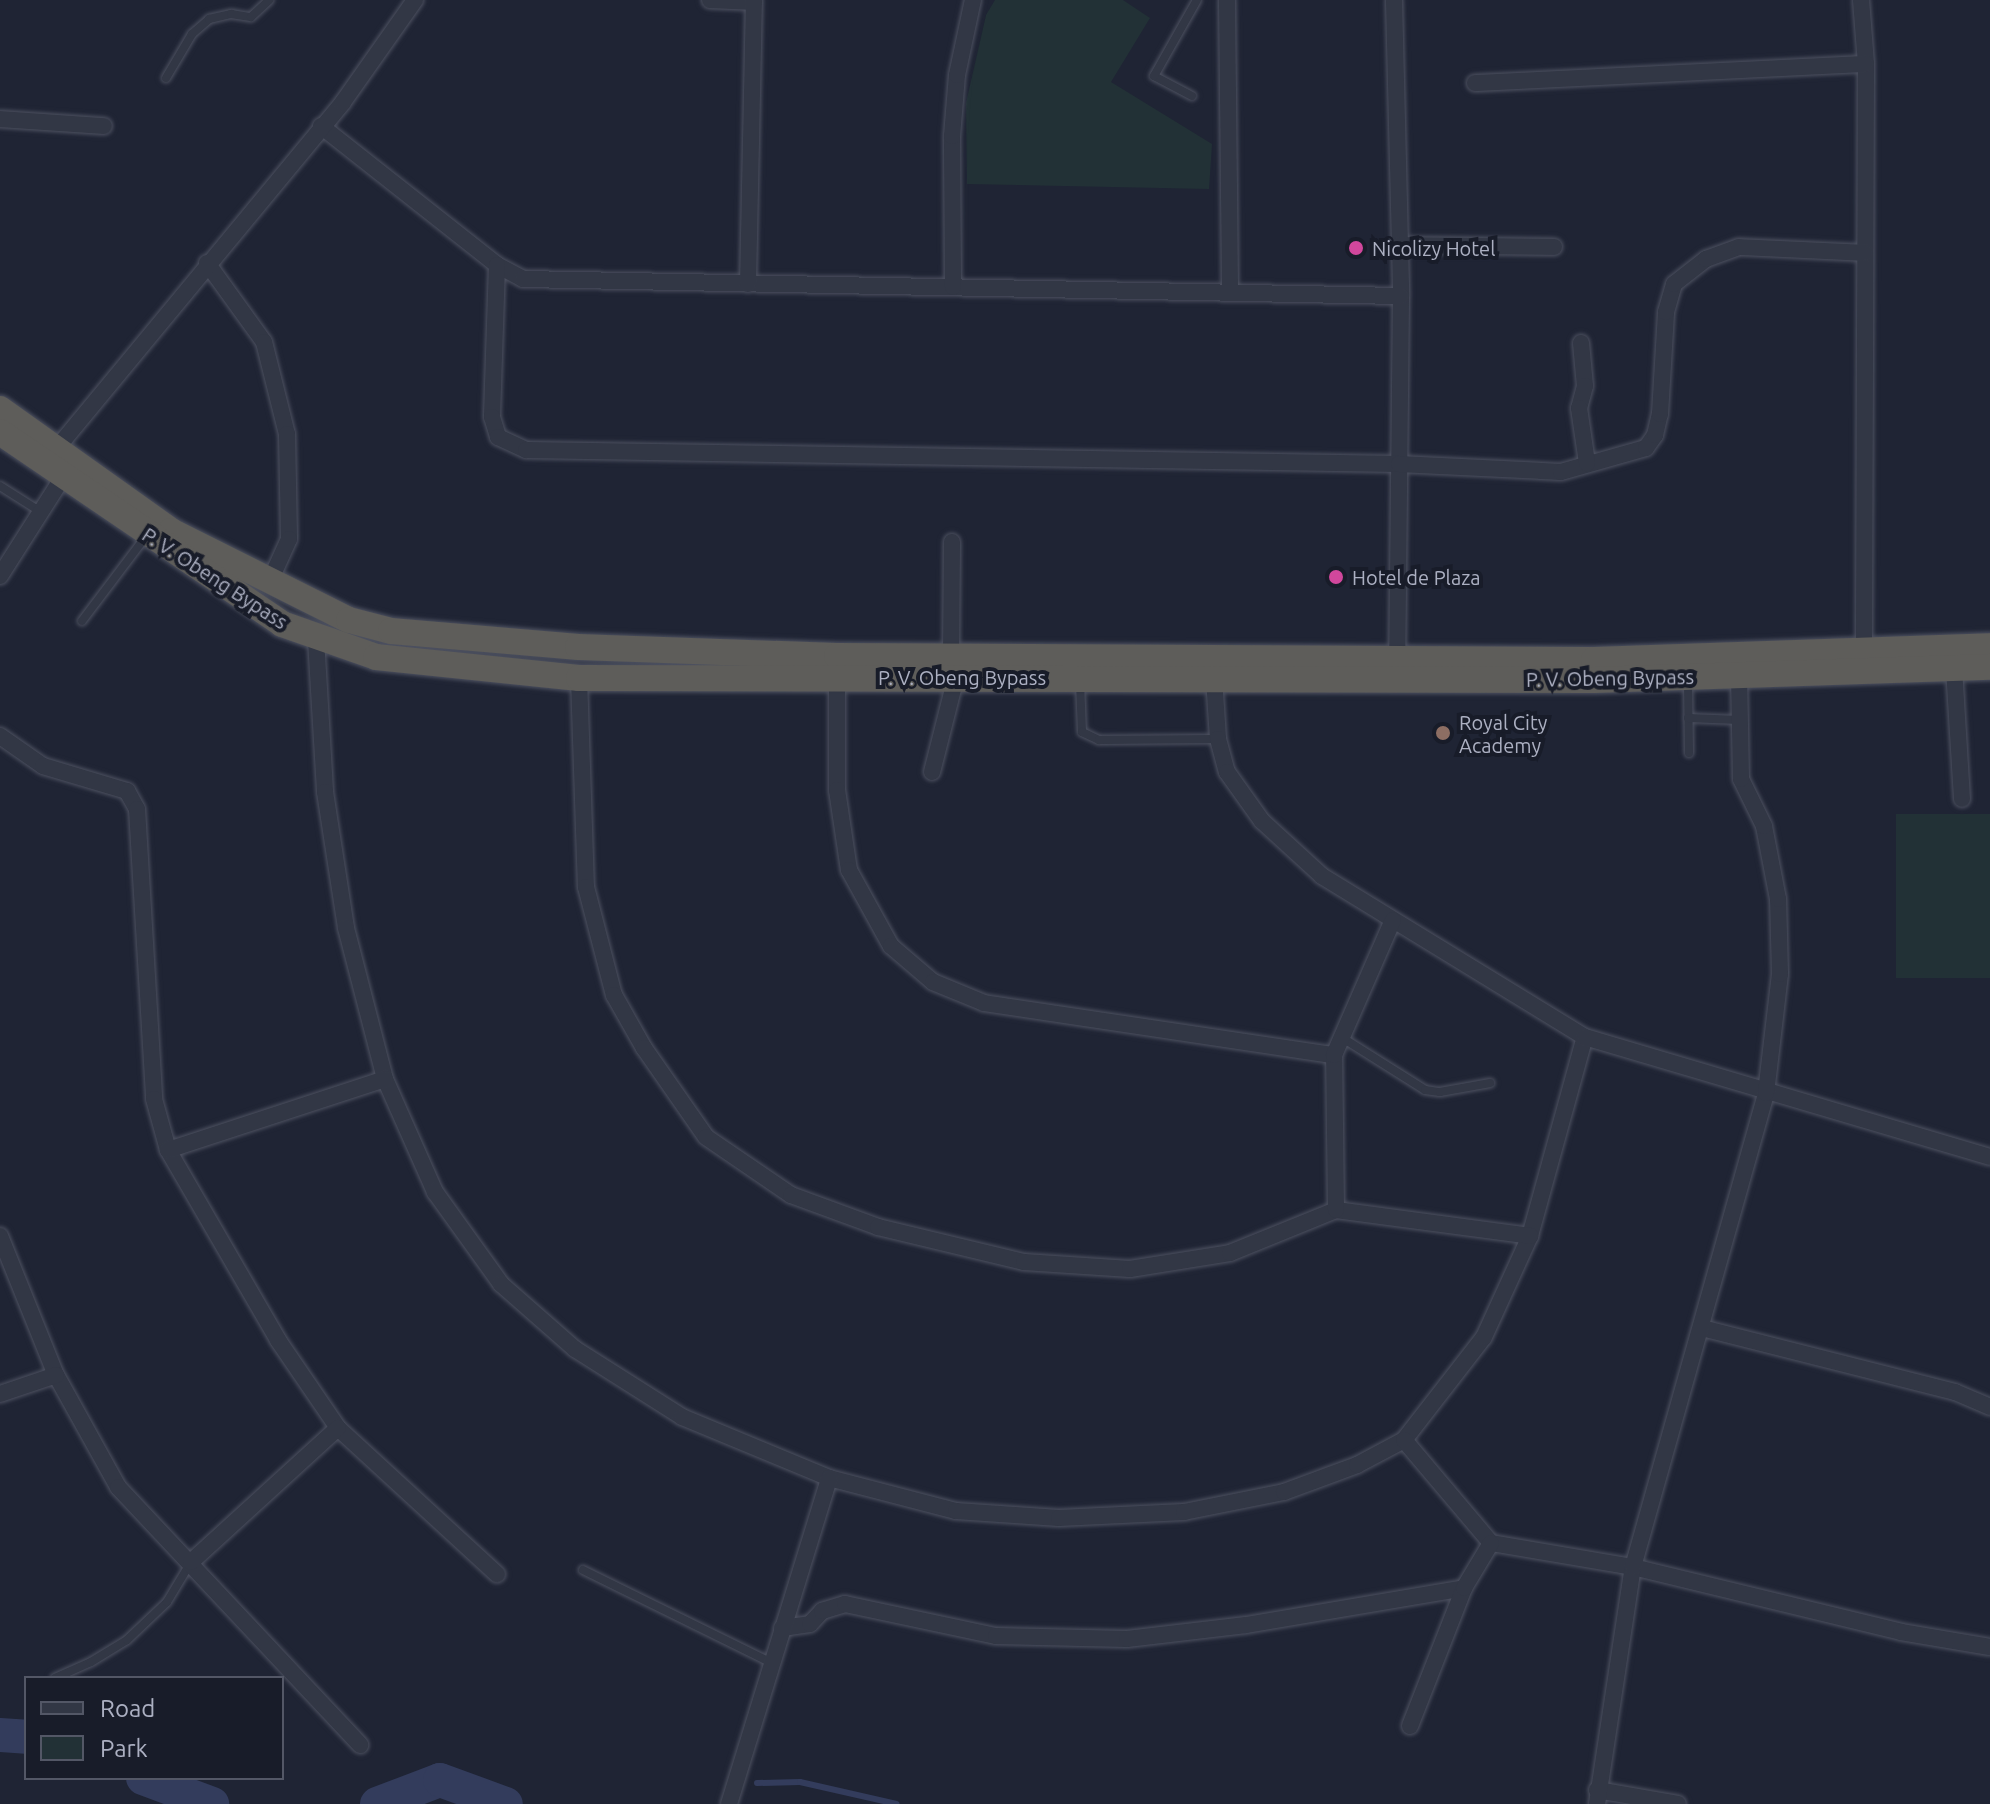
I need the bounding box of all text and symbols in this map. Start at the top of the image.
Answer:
place label: Nicolizy Hotel [1372,236,1495,260]
marker: Nicolizy Hotel [1347,239,1365,257]
street label: P. V. Obeng Bypass [138,522,292,634]
place label: Hotel de Plaza [1352,565,1481,589]
marker: Hotel de Plaza [1327,568,1345,586]
street label: P. V. Obeng Bypass [878,665,1046,689]
street label: P. V. Obeng Bypass [1526,665,1694,691]
place label: Royal City Academy [1459,710,1547,757]
marker: Royal City Academy [1434,724,1452,742]
legend [24,1676,284,1780]
text: Road [100,1695,155,1722]
text: Park [100,1735,148,1762]

